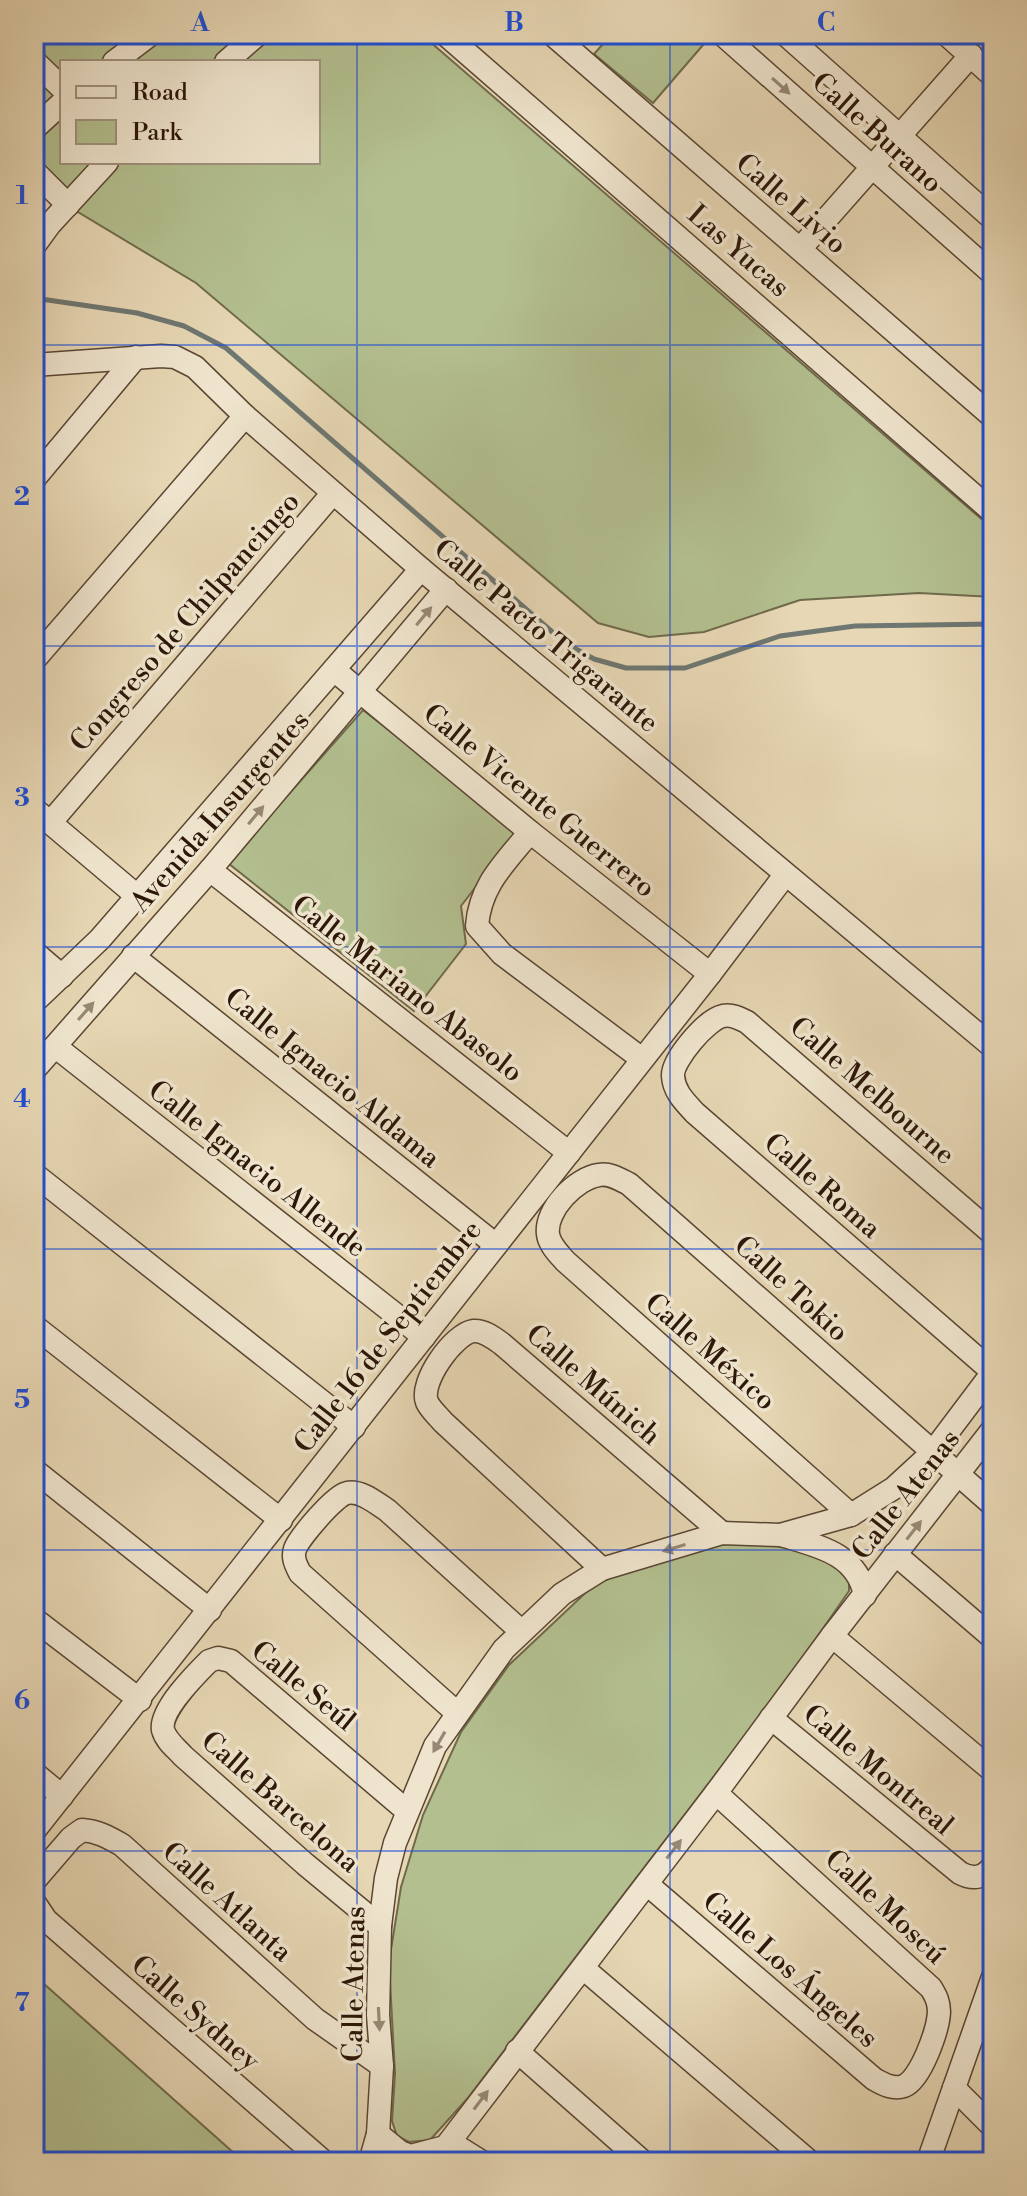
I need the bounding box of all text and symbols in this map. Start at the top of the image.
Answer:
text: A [190,7,210,39]
text: B [504,7,524,39]
text: C [817,7,835,39]
legend [60,60,320,164]
street label: Calle Burano [804,65,950,201]
one-way arrow [771,76,790,94]
text: Road [132,78,188,108]
text: Park [132,118,183,148]
street label: Calle Livio [728,146,854,262]
text: 1 [16,180,29,212]
street label: Las Yucas [680,197,796,305]
text: 2 [14,481,30,513]
street label: Congreso de Chilpancingo [63,485,308,759]
street label: Calle Pacto Trigarante [426,532,666,740]
one-way arrow [415,606,431,626]
street label: Calle Vicente Guerrero [416,697,662,906]
street label: Avenida Insurgentes [122,704,317,921]
text: 3 [14,782,30,814]
one-way arrow [247,806,264,826]
street label: Calle Mariano Abasolo [284,888,530,1090]
street label: Calle Ignacio Aldama [217,981,447,1176]
one-way arrow [77,1002,94,1022]
street label: Calle Melbourne [782,1010,962,1173]
street label: Calle Ignacio Allende [141,1073,373,1265]
text: 4 [13,1083,31,1115]
street label: Calle Roma [756,1126,888,1247]
street label: Calle 16 de Septiembre [286,1214,490,1460]
street label: Calle Tokio [726,1228,856,1350]
street label: Calle México [637,1286,783,1418]
street label: Calle Múnich [518,1317,668,1453]
text: 5 [14,1384,30,1416]
street label: Calle Atenas [844,1423,968,1567]
one-way arrow [906,1520,922,1540]
one-way arrow [661,1542,685,1555]
street label: Calle Seúl [244,1633,362,1739]
text: 6 [14,1685,30,1717]
street label: Calle Montreal [796,1697,960,1843]
street label: Calle Barcelona [194,1724,367,1881]
one-way arrow [432,1731,446,1753]
street label: Calle Atlanta [155,1835,300,1970]
one-way arrow [665,1839,681,1859]
street label: Calle Moscú [817,1842,953,1972]
street label: Calle Los Ángeles [695,1883,886,2056]
street label: Calle Atenas [336,1906,373,2062]
street label: Calle Sydney [124,1948,267,2079]
text: 7 [14,1987,30,2019]
one-way arrow [373,2007,386,2032]
one-way arrow [472,2089,488,2110]

